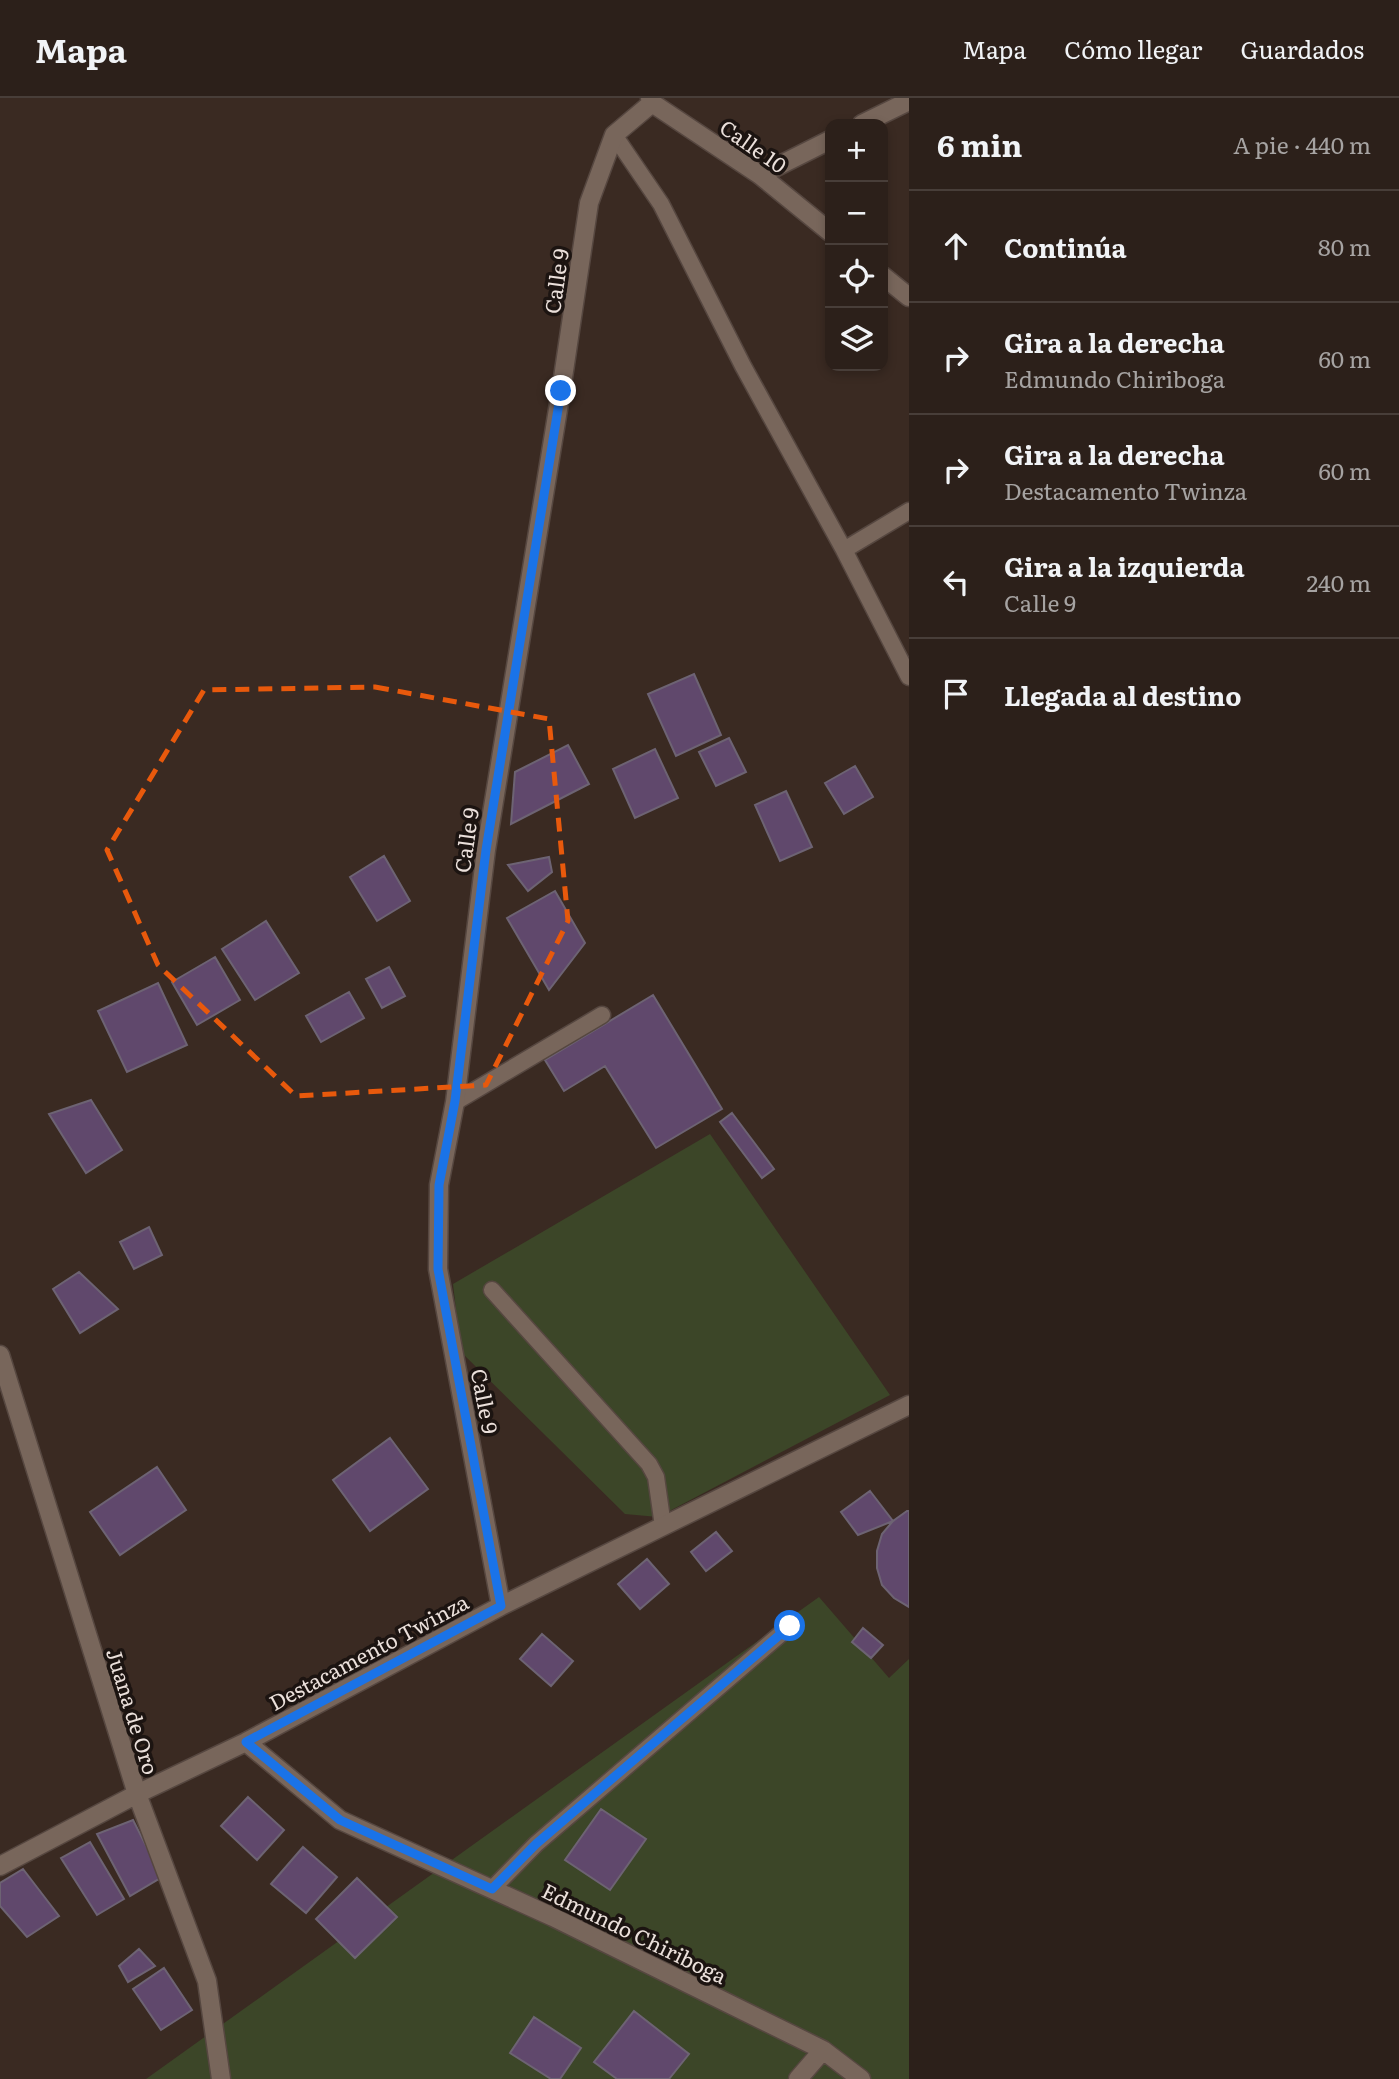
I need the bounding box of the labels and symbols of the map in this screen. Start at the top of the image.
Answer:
street label: Calle 10 [714,111,794,179]
street label: Calle 9 [535,246,575,316]
route end [545,375,576,406]
street label: Calle 9 [445,805,485,875]
street label: Calle 9 [465,1366,507,1436]
street label: Destacamento Twinza [263,1585,474,1717]
route start [774,1610,805,1641]
street label: Juana de Oro [100,1644,168,1778]
street label: Edmundo Chiriboga [537,1874,733,1990]

